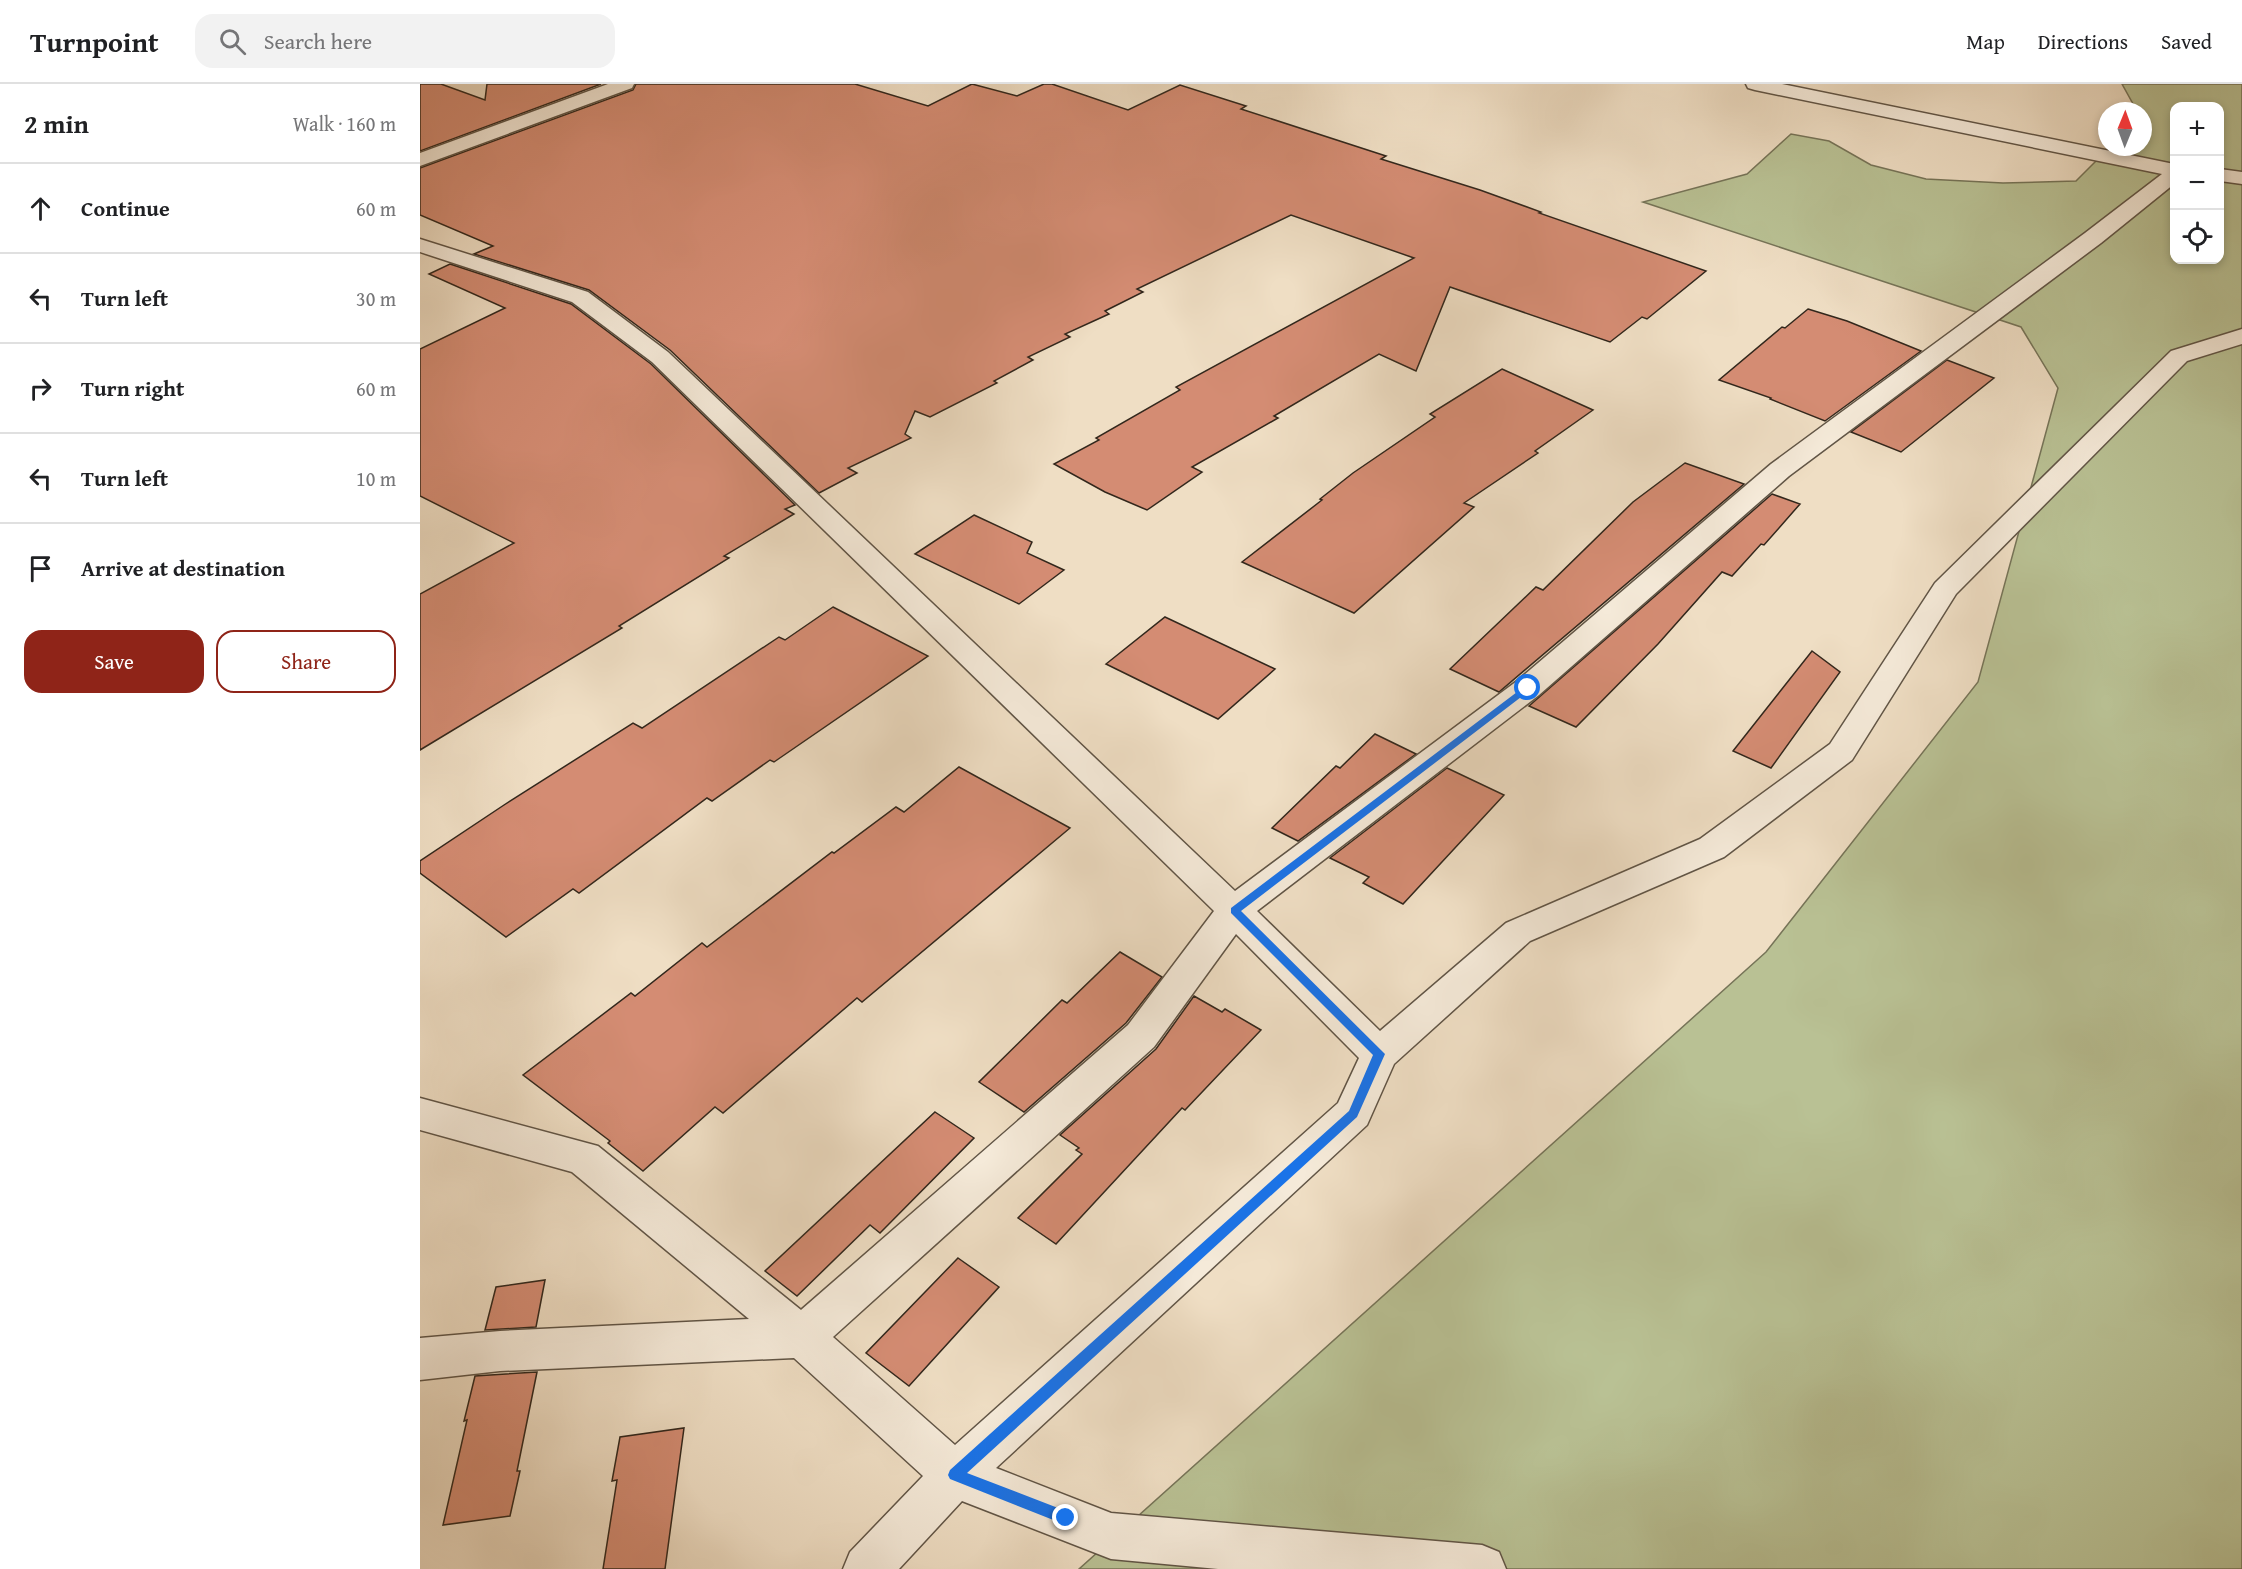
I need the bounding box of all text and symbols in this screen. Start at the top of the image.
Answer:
search box [195,14,615,68]
text: Turnpoint [30,21,159,62]
icon: search [216,25,249,58]
text: Search here [264,25,372,57]
text: Map [1966,26,2005,57]
text: Directions [2038,26,2128,57]
text: Saved [2161,26,2212,57]
north arrow [2098,102,2152,156]
map controls [2170,102,2224,264]
button: + [2170,102,2224,156]
text: 2 min [24,104,89,143]
text: Walk · 160 m [293,109,396,138]
button: − [2170,156,2224,210]
icon: ahead [24,192,57,225]
text: Continue [81,192,170,224]
text: 60 m [356,194,396,223]
button: locate [2170,210,2224,264]
icon: left [24,282,57,315]
text: Turn left [81,282,168,314]
text: 30 m [356,284,396,313]
icon: right [24,372,57,405]
text: Turn right [81,372,184,404]
text: 60 m [356,374,396,403]
icon: left [24,462,57,495]
text: Turn left [81,462,168,494]
text: 10 m [356,464,396,493]
icon: arrive [24,552,57,585]
text: Arrive at destination [81,552,285,584]
button: Save [24,630,204,693]
button: Share [216,630,396,693]
route start [1514,674,1540,700]
route end [1052,1504,1078,1530]

